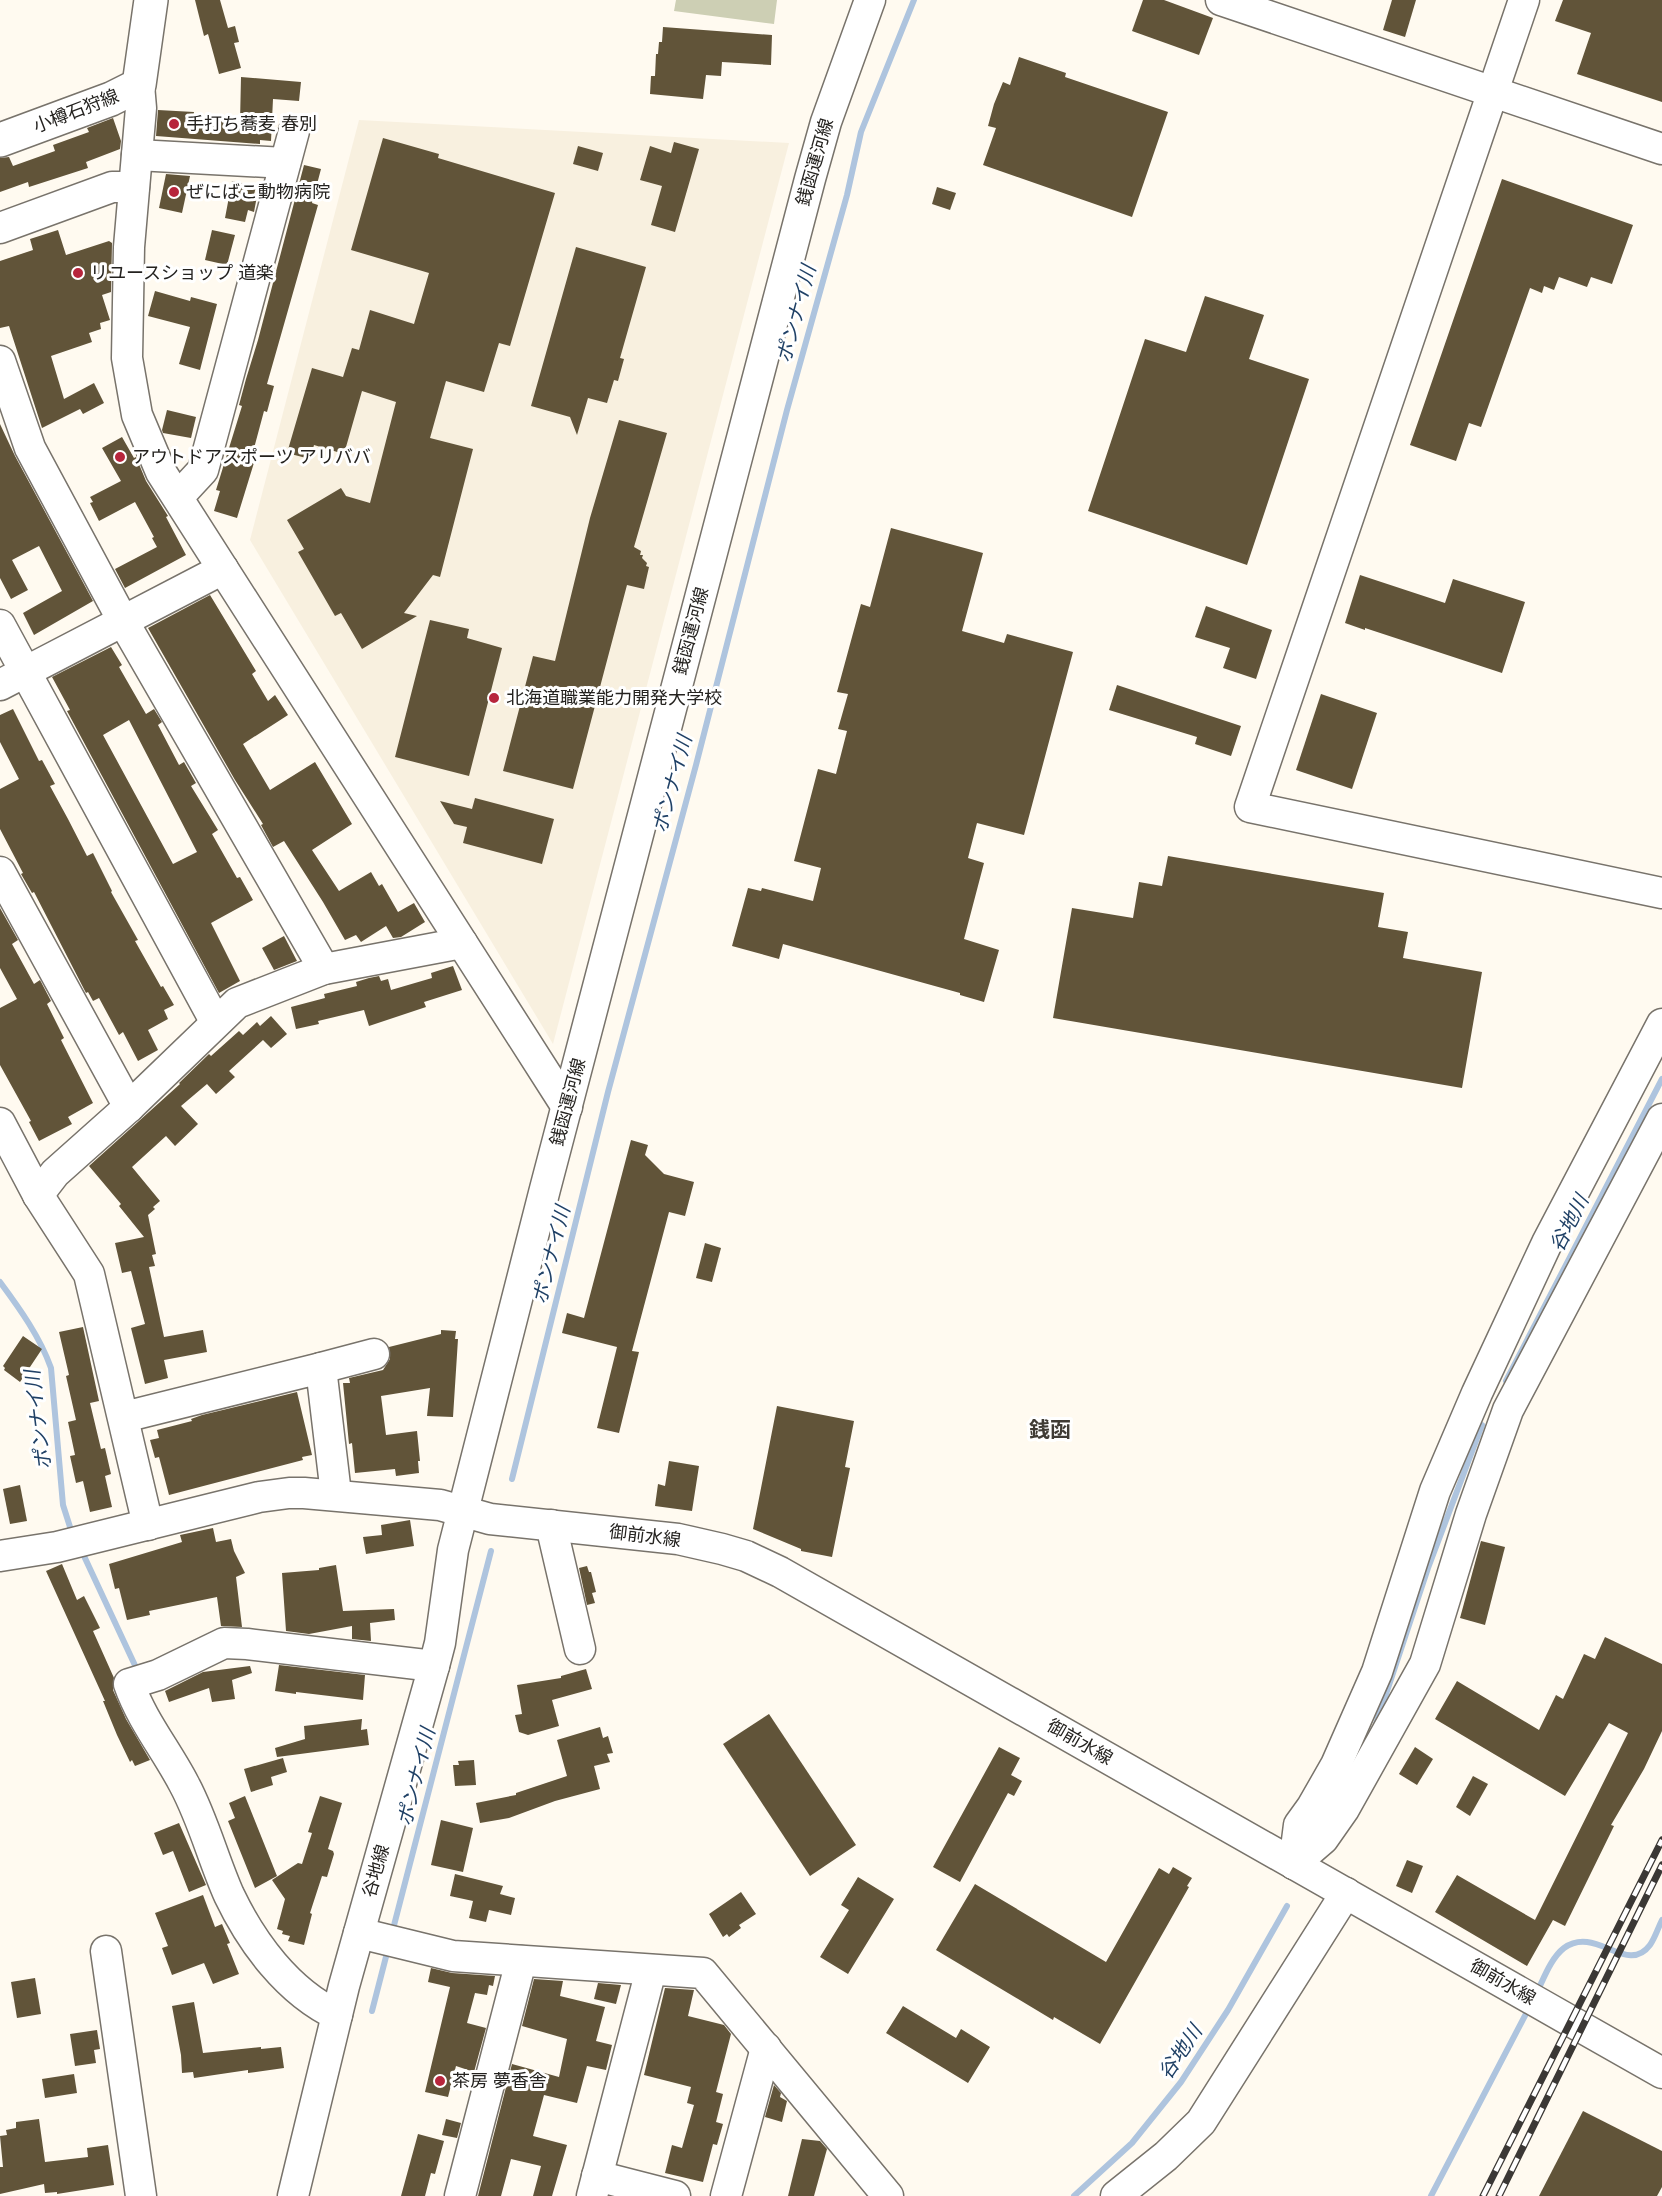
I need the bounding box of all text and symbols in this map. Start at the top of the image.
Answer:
street label: 小樽石狩線 [30,86,122,136]
place label: 手打ち蕎麦 春別 [186,114,317,134]
street label: 銭函運河線 [793,116,837,208]
marker: 手打ち蕎麦 春別 [167,117,181,131]
place label: ぜにばこ動物病院 [186,182,330,202]
marker: ぜにばこ動物病院 [167,185,181,199]
water label: ポンナイ川 [772,261,820,365]
place label: リユースショップ 道楽 [90,263,274,283]
marker: リユースショップ 道楽 [71,266,85,280]
place label: アウトドアスポーツ アリババ [132,447,371,467]
marker: アウトドアスポーツ アリババ [113,450,127,464]
street label: 銭函運河線 [670,585,712,677]
place label: 北海道職業能力開発大学校 [506,688,722,708]
marker: 北海道職業能力開発大学校 [487,691,501,705]
water label: ポンナイ川 [648,731,696,835]
street label: 銭函運河線 [547,1056,589,1148]
water label: 谷地川 [1546,1189,1593,1255]
water label: ポンナイ川 [528,1202,574,1306]
water label: ポンナイ川 [21,1367,55,1471]
district label: 銭函 [1029,1418,1071,1441]
street label: 御前水線 [608,1522,682,1550]
street label: 御前水線 [1044,1715,1116,1769]
water label: ポンナイ川 [393,1724,439,1828]
street label: 谷地線 [359,1842,393,1900]
street label: 御前水線 [1467,1955,1539,2009]
water label: 谷地川 [1154,2019,1207,2083]
place label: 茶房 夢香舎 [452,2071,547,2091]
marker: 茶房 夢香舎 [433,2074,447,2088]

